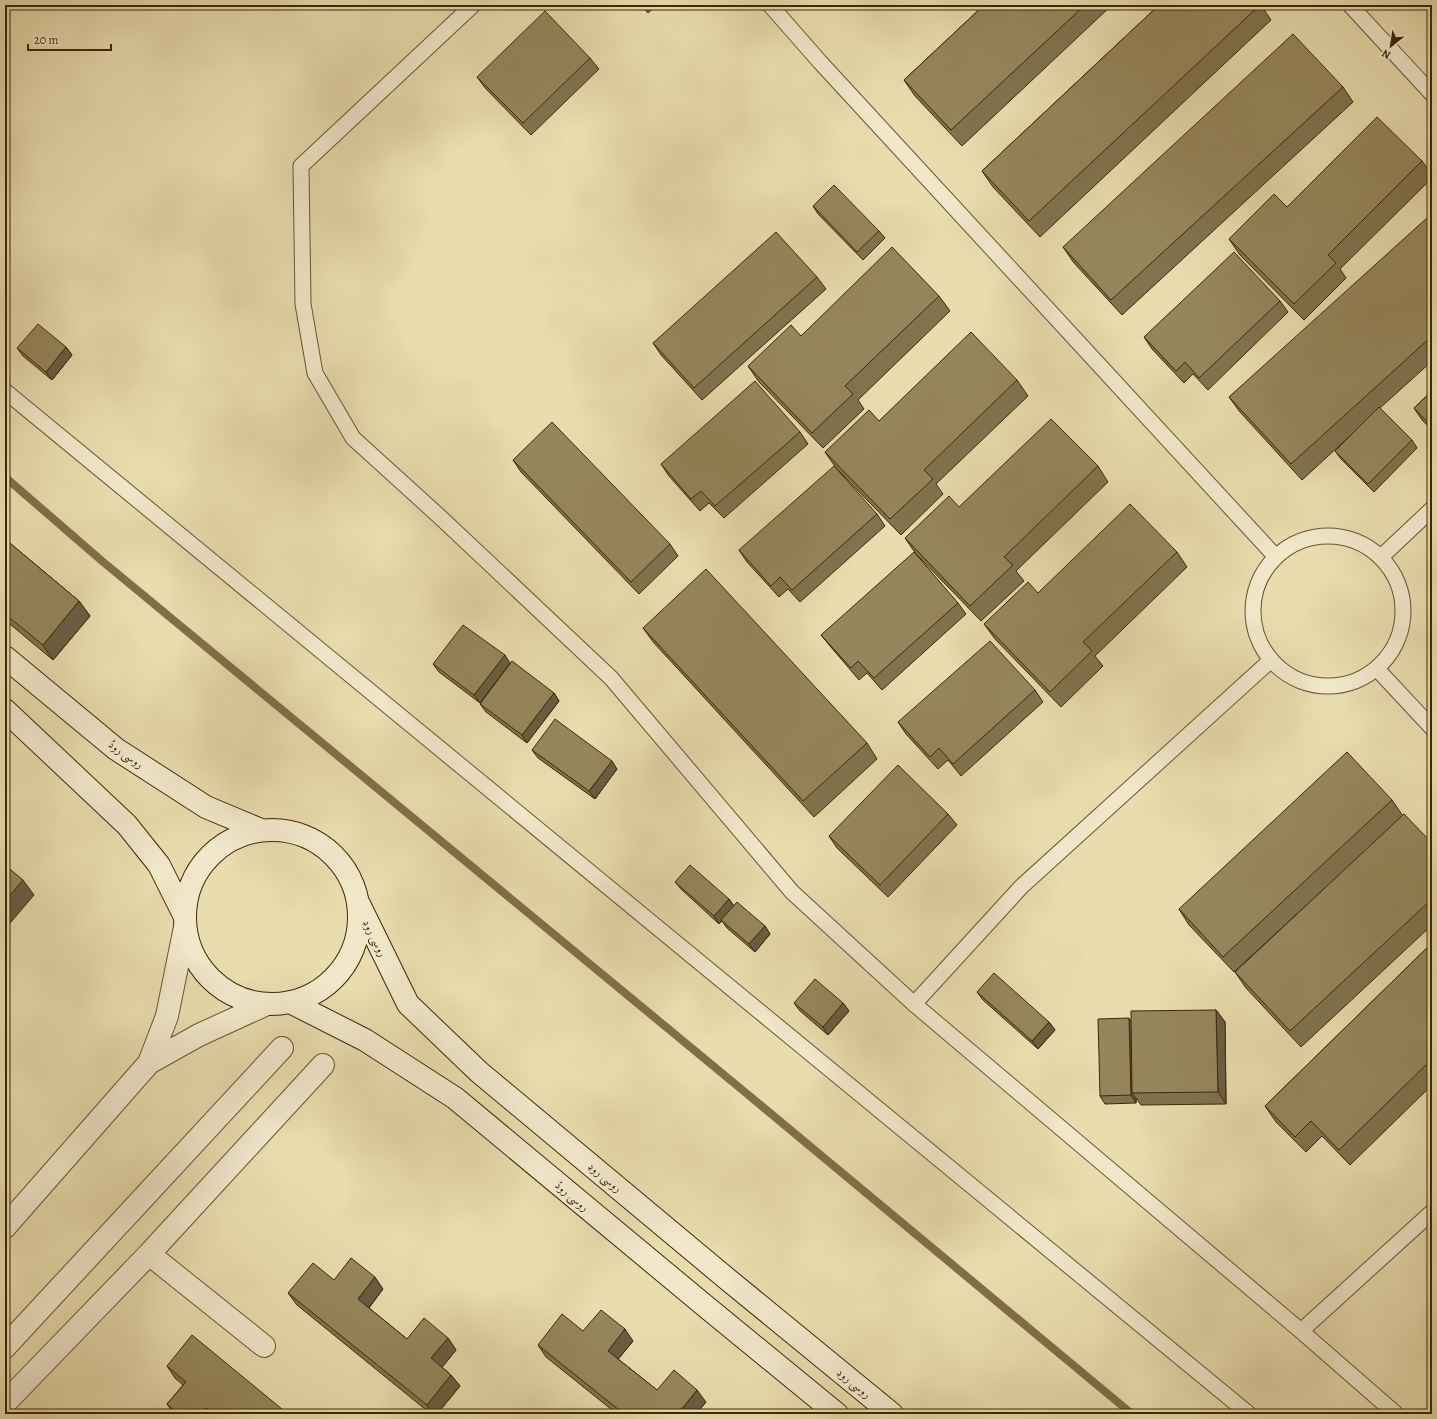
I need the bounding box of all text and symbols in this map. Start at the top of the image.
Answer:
scale bar [28,26,111,52]
north arrow [1371,26,1411,66]
text: 20 m [34,32,58,48]
text: N [1379,46,1393,63]
street label: روسی روڈ [105,736,147,773]
street label: روسی روډ [358,917,391,960]
street label: روسی روډ [584,1158,626,1197]
street label: روسی روڈ [551,1177,593,1216]
street label: روسی روډ [833,1364,875,1403]

